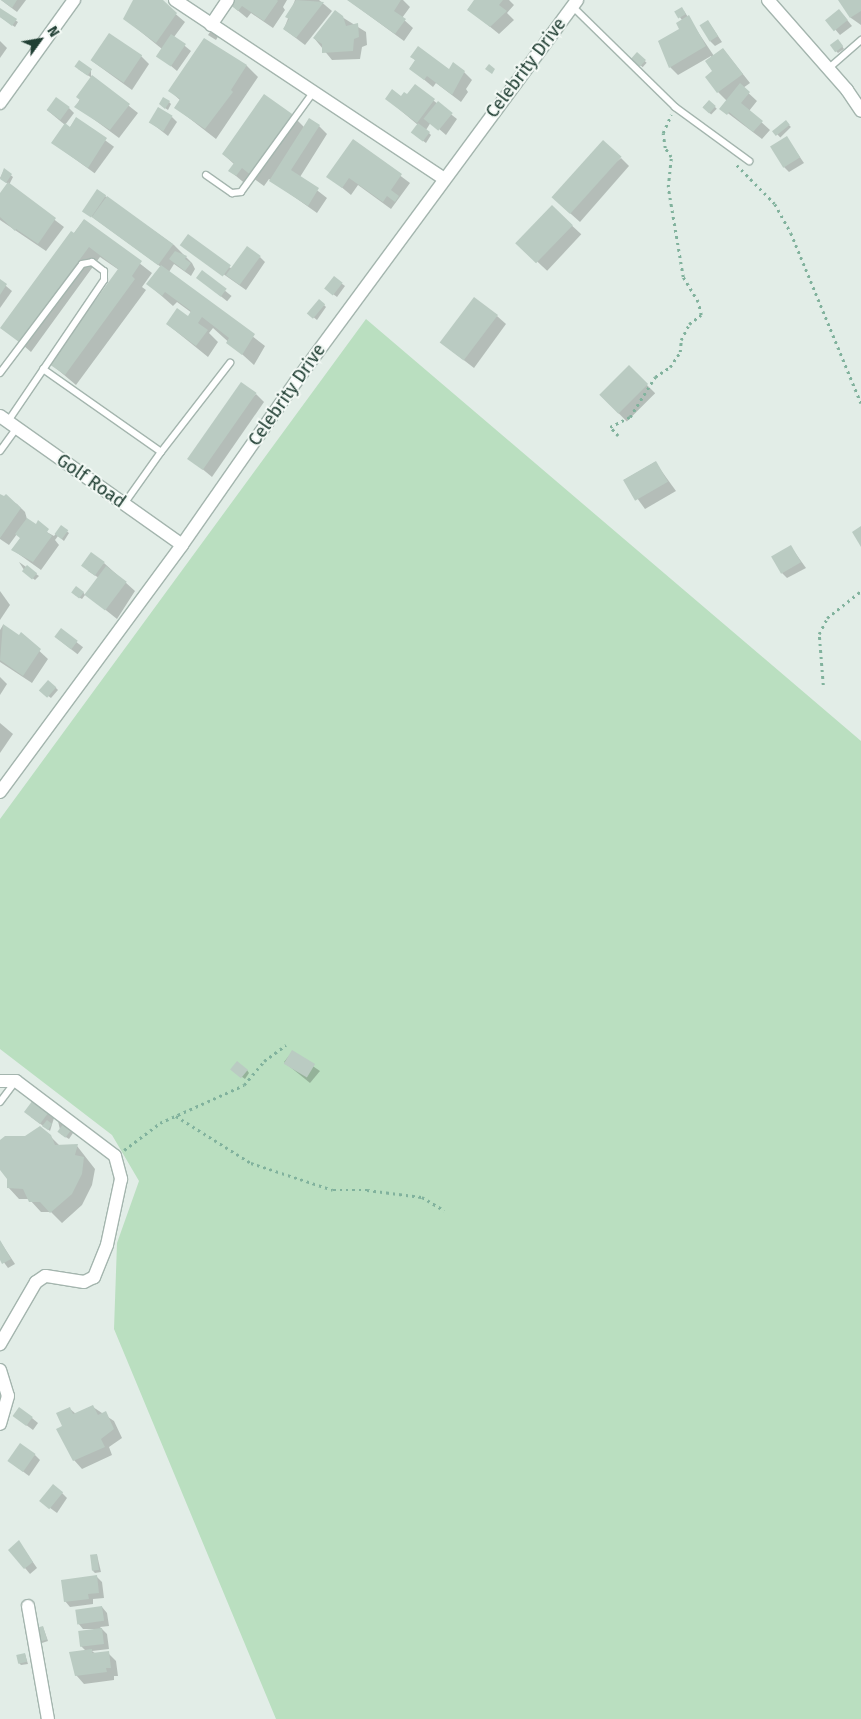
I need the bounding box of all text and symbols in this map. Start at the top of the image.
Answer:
street label: Celebrity Drive [481,14,571,122]
north arrow [15,15,65,65]
text: N [43,23,63,40]
street label: Celebrity Drive [244,340,330,450]
street label: Golf Road [52,449,130,513]

